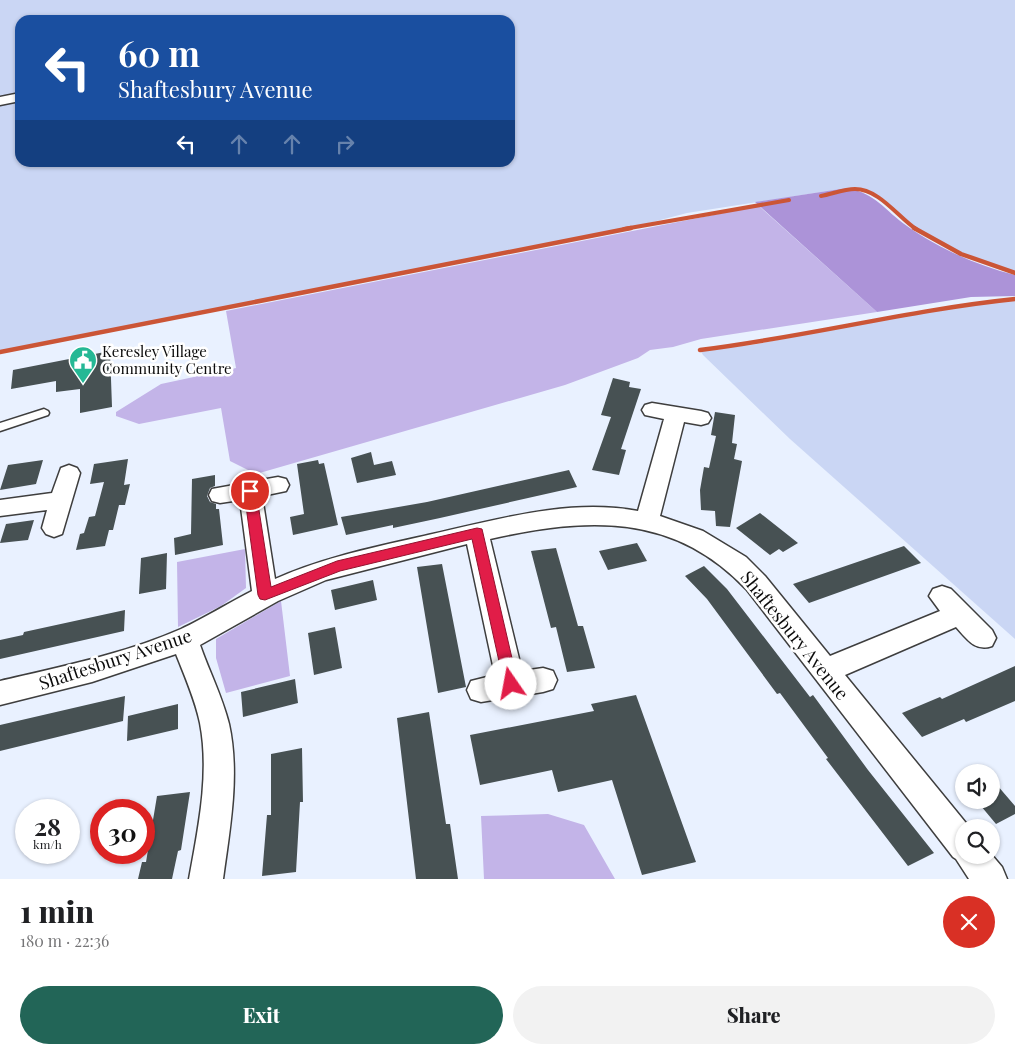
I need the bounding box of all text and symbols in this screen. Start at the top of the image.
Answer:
text: 60 m [118,29,200,76]
icon: left [35,35,100,100]
text: Shaftesbury Avenue [118,74,313,104]
icon: left [172,130,200,158]
icon: ahead [225,130,253,158]
icon: ahead [278,130,306,158]
icon: right [331,130,359,158]
place label: Keresley Village Community Centre [102,341,232,378]
public building icon: Keresley Village Community Centre [68,345,98,384]
pin [229,470,271,512]
icon: arrive [236,477,264,505]
street label: Shaftesbury Avenue [736,566,854,704]
street label: Shaftesbury Avenue [36,623,194,695]
position arrow [484,657,536,709]
map controls [955,764,1000,864]
button: sound [955,764,1000,809]
speed limit sign: 30 [90,799,155,864]
text: 28 [34,809,61,842]
button: search [955,819,1000,864]
text: km/h [33,836,62,852]
text: 1 min [20,891,94,931]
button: close [943,896,995,948]
text: 180 m · 22:36 [20,930,109,951]
button: Exit [20,986,503,1044]
button: Share [513,986,995,1044]

